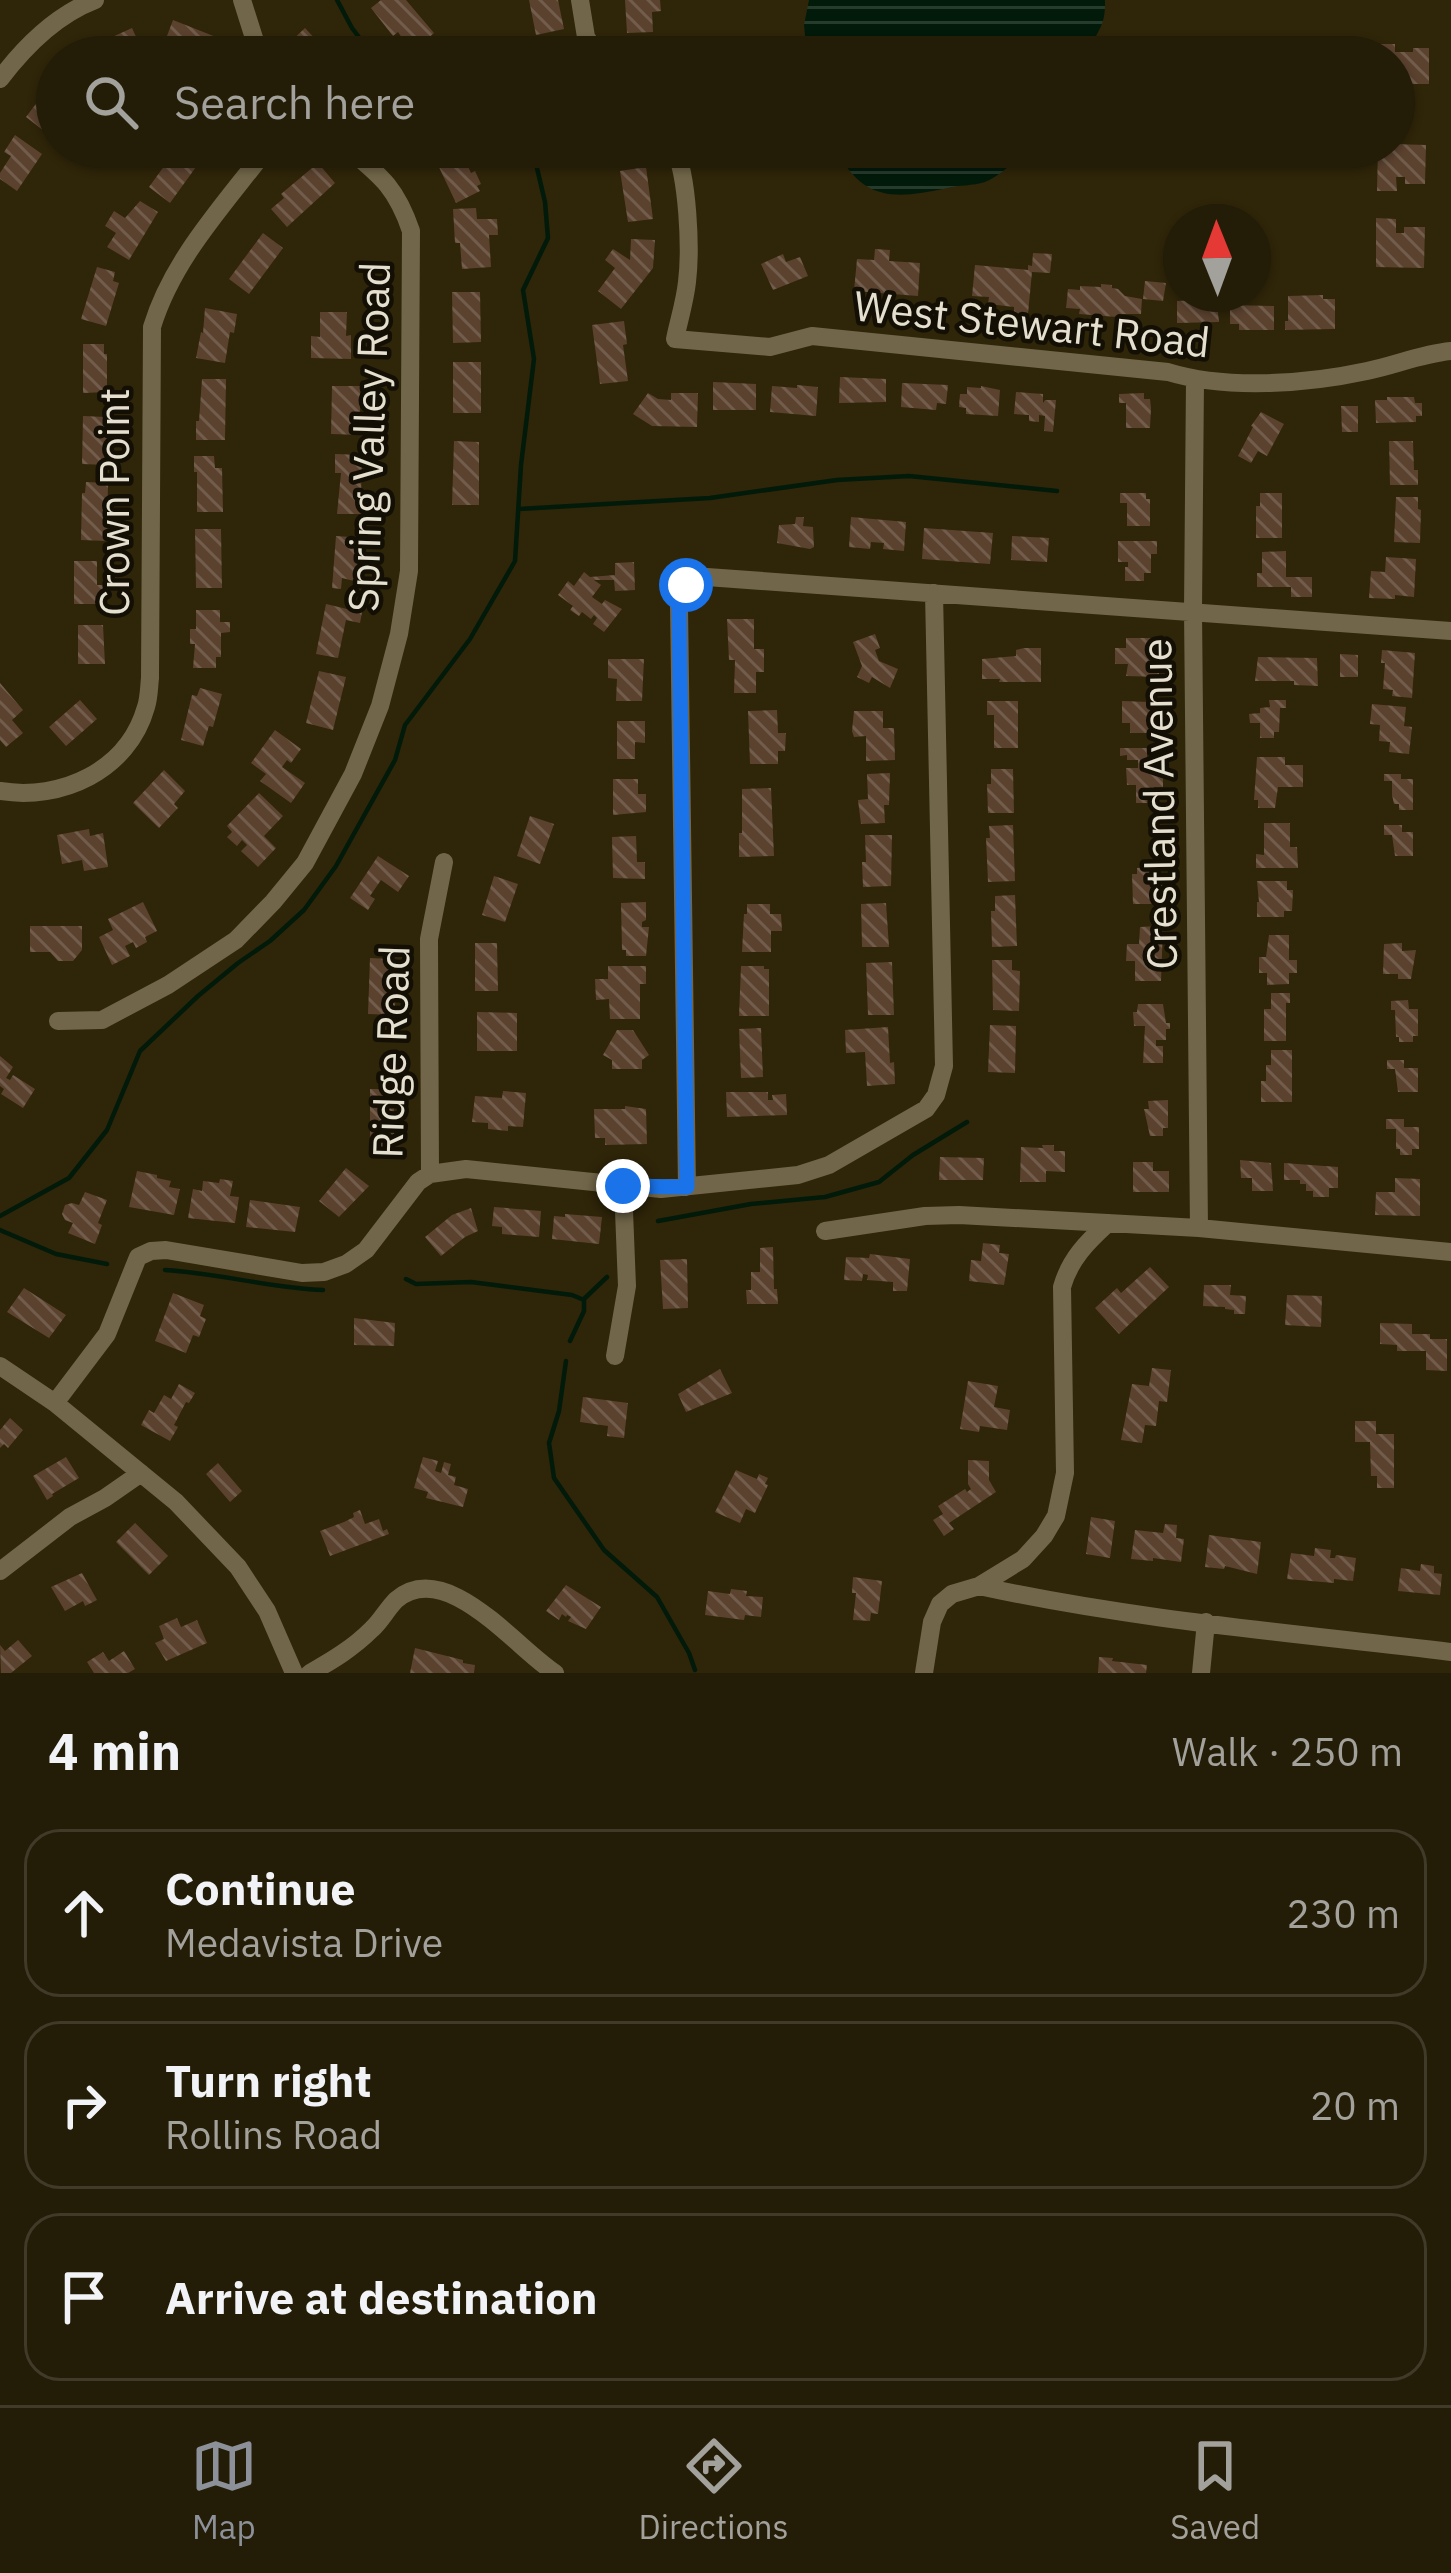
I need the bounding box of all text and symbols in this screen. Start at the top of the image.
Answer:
search box [36,36,1415,168]
icon: search [78,69,144,135]
text: Search here [174,73,415,131]
north arrow [1163,204,1271,312]
street label: Spring Valley Road [335,261,402,613]
street label: West Stewart Road [851,277,1213,370]
street label: Crown Point [86,388,141,616]
route start [659,558,713,612]
street label: Crestland Avenue [1128,638,1189,970]
street label: Ridge Road [359,944,422,1159]
route end [596,1159,650,1213]
text: 4 min [48,1718,181,1784]
text: Walk · 250 m [1172,1726,1403,1777]
text: Continue [165,1859,356,1917]
icon: ahead [51,1880,117,1946]
text: 230 m [1287,1888,1400,1939]
text: Medavista Drive [165,1917,443,1968]
text: Turn right [165,2051,372,2109]
icon: right [51,2072,117,2138]
text: 20 m [1310,2080,1400,2131]
text: Rollins Road [165,2109,382,2160]
icon: arrive [51,2264,117,2330]
text: Arrive at destination [165,2268,598,2326]
tab: Map [191,2433,257,2548]
tab: Directions [639,2433,789,2548]
tab: Saved [1170,2433,1260,2548]

